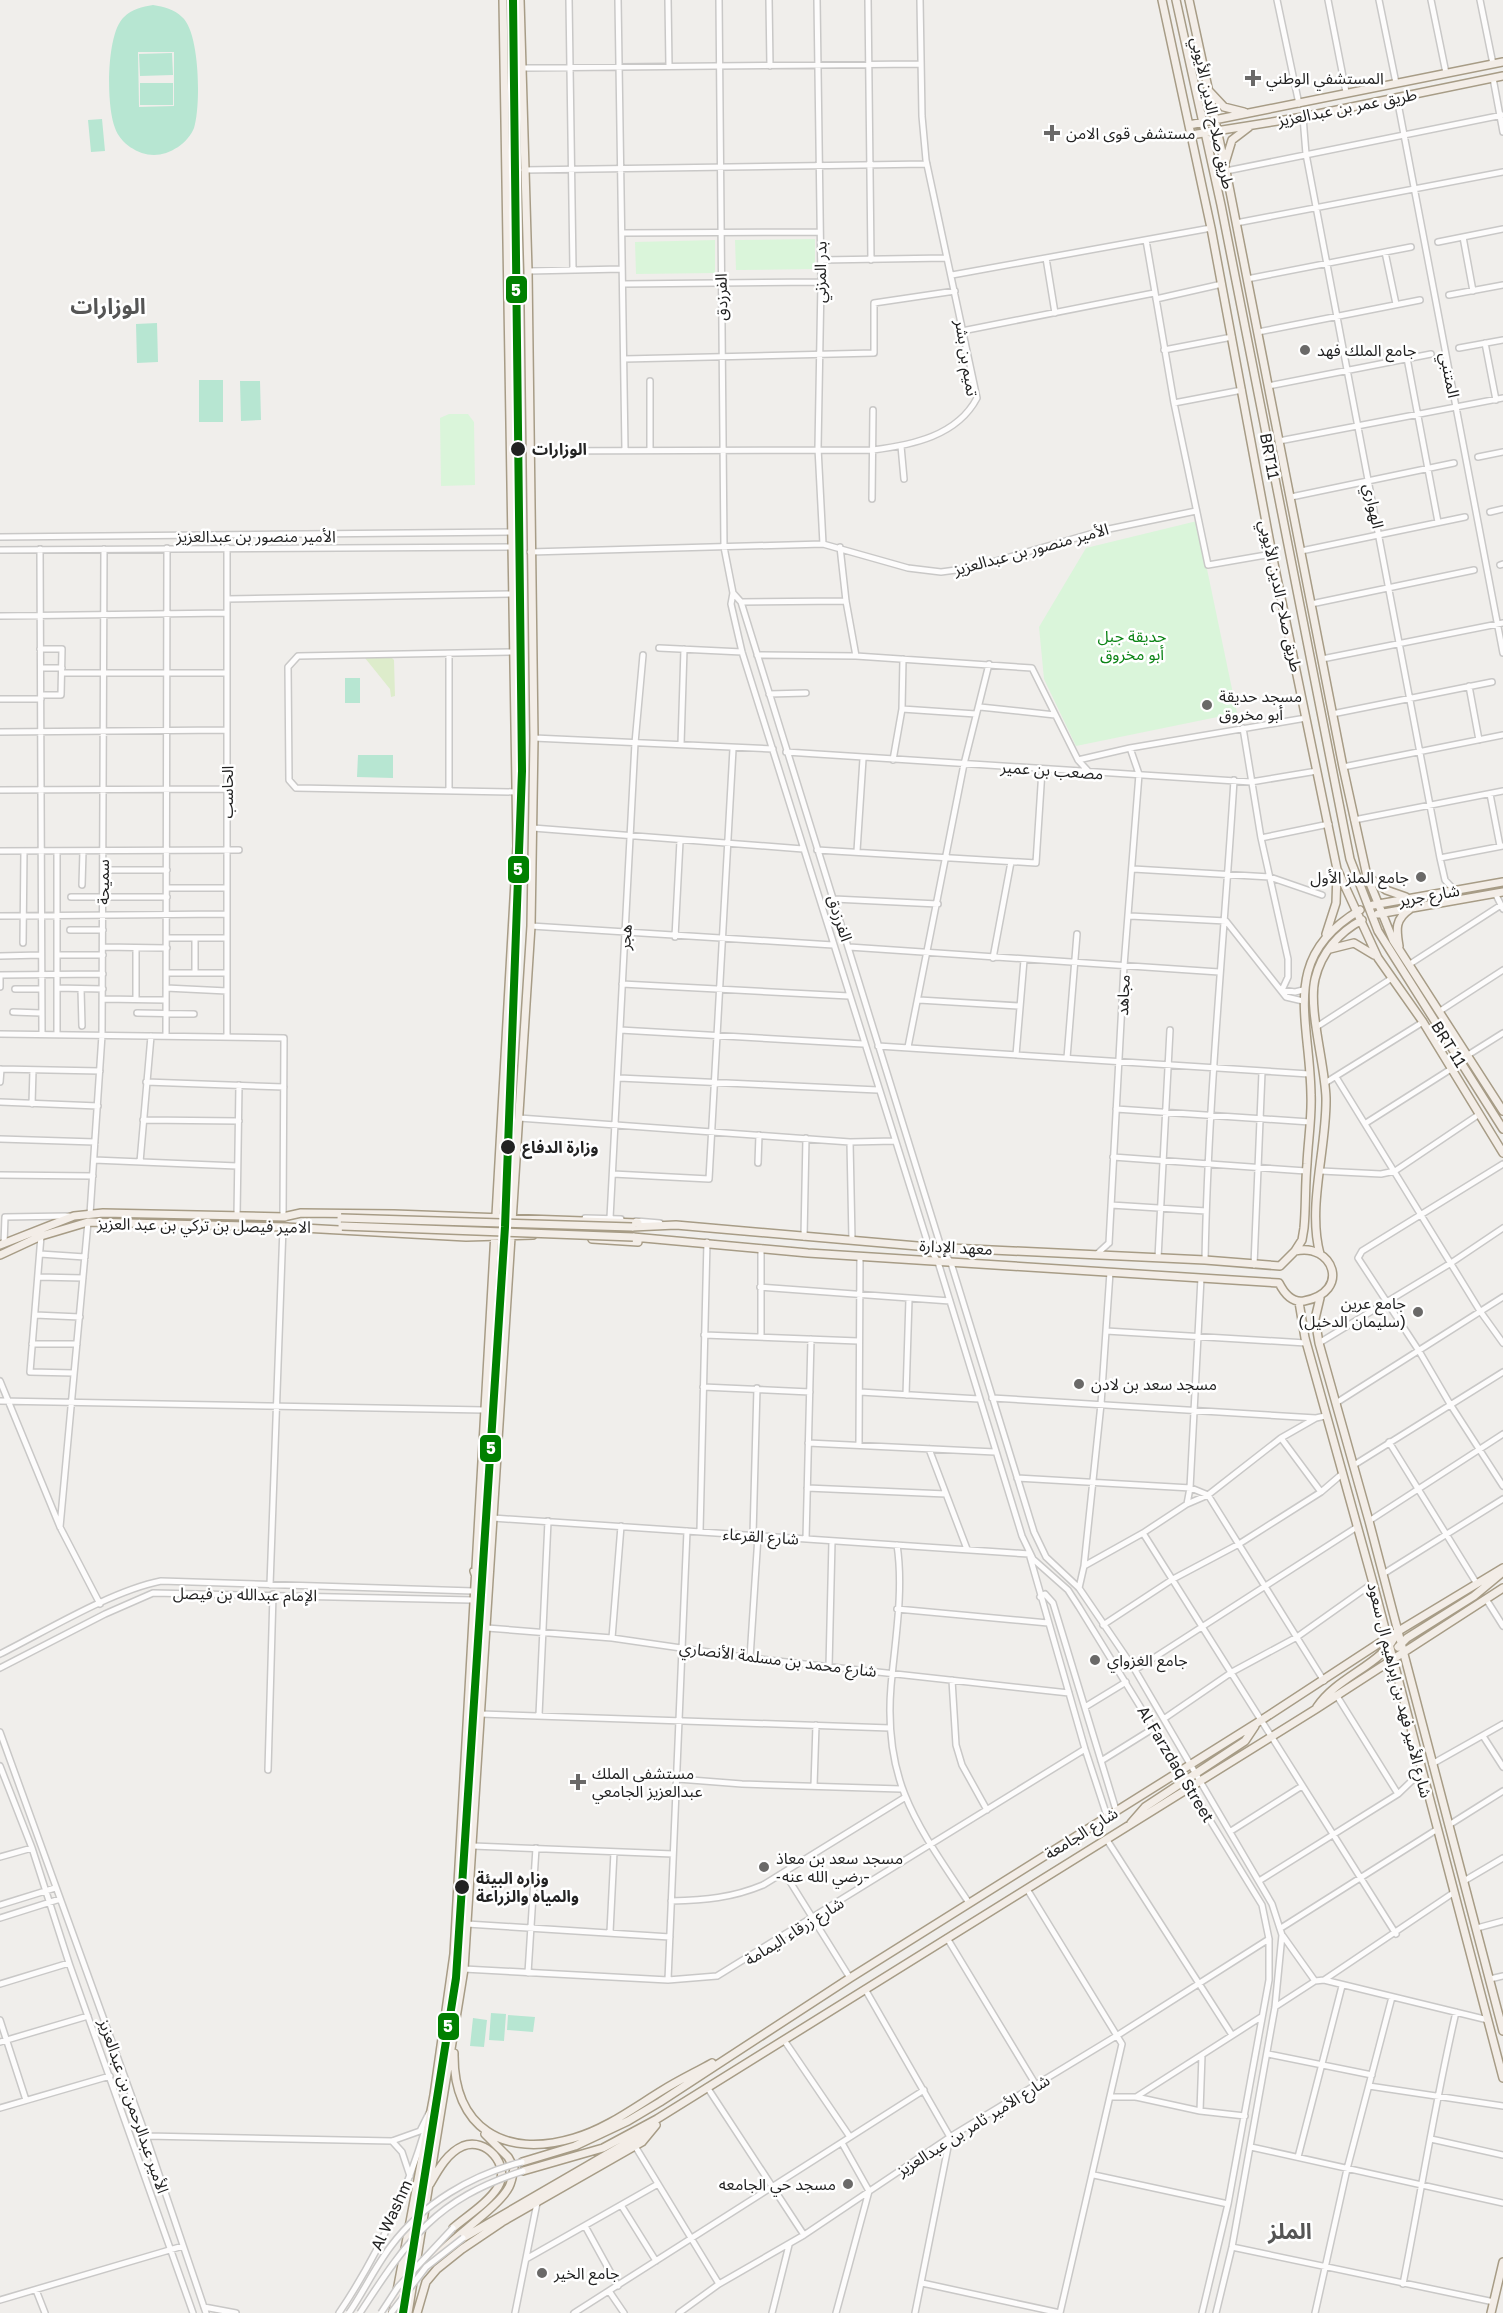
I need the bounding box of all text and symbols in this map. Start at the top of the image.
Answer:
street label: طريق صلاح الدين الأيوبي [1184,35,1239,192]
place label: المستشفي الوطني [1266,68,1384,91]
marker: المستشفي الوطني [1244,69,1262,87]
street label: طريق عمر بن عبدالعزيز [1275,84,1419,131]
place label: مستشفى قوى الامن [1066,123,1195,143]
marker: مستشفى قوى الامن [1043,124,1061,142]
street label: بدر المزني [809,241,833,303]
street label: الفرزدق [711,273,731,321]
line badge: 5 [505,275,528,304]
text: 5 [511,280,521,300]
district label: الوزارات [70,292,146,320]
street label: تميم بن بشر [948,317,983,398]
place label: جامع الملك فهد [1317,340,1417,363]
marker: جامع الملك فهد [1298,343,1312,357]
street label: المتنبي [1433,351,1464,400]
street label: BRT11 [1256,431,1284,481]
place label: الوزارات [532,439,587,459]
marker: الوزارات [509,440,527,458]
street label: الهواري [1357,482,1389,531]
street label: طريق صلاح الدين الأيوبي [1252,518,1307,675]
street label: الأمير منصور بن عبدالعزيز [950,519,1111,580]
street label: الأمير منصور بن عبدالعزيز [175,526,336,546]
park label: حديقة جبل أبو مخروق [1097,626,1167,664]
place label: مسجد حديقة أبو مخروق [1219,686,1302,724]
marker: مسجد حديقة أبو مخروق [1200,698,1214,712]
street label: مصعب بن عمير [999,756,1104,784]
street label: الحاسب [217,766,237,818]
line badge: 5 [507,855,530,884]
street label: سميحة [93,859,113,905]
text: 5 [513,859,523,879]
place label: جامع الملز الأول [1310,867,1409,890]
marker: جامع الملز الأول [1414,870,1428,884]
street label: شارع جرير [1396,880,1462,913]
street label: الفرزدق [823,892,857,944]
street label: هجر [614,923,636,952]
street label: مجاهد [1112,974,1134,1016]
street label: BRT 11 [1427,1017,1471,1071]
place label: وزارة الدفاع [522,1137,598,1159]
marker: وزارة الدفاع [499,1138,517,1156]
street label: الامير فيصل بن تركي بن عبد العزيز [96,1213,311,1240]
street label: معهد الإدارة [919,1235,993,1260]
place label: جامع عرين (سليمان الدخيل) [1298,1293,1406,1331]
marker: جامع عرين (سليمان الدخيل) [1411,1305,1425,1319]
place label: مسجد سعد بن لادن [1091,1374,1217,1394]
marker: مسجد سعد بن لادن [1072,1377,1086,1391]
line badge: 5 [479,1434,502,1463]
text: 5 [486,1438,496,1458]
street label: شارع القرعاء [722,1523,800,1552]
street label: شارع الأمير فهد بن إبراهيم ال سعود [1361,1580,1437,1801]
street label: الإمام عبدالله بن فيصل [173,1583,317,1608]
street label: شارع محمد بن مسلمة الأنصاري [678,1637,878,1684]
place label: جامع الغزواي [1107,1650,1188,1673]
marker: جامع الغزواي [1088,1653,1102,1667]
street label: Al Farzdaq Street [1133,1702,1219,1826]
place label: مستشفى الملك عبدالعزيز الجامعي [592,1763,703,1804]
marker: مستشفى الملك عبدالعزيز الجامعي [569,1773,587,1791]
street label: شارع الجامعة [1041,1803,1123,1866]
place label: مسجد سعد بن معاذ -رضي الله عنه- [776,1848,903,1889]
marker: مسجد سعد بن معاذ -رضي الله عنه- [757,1860,771,1874]
place label: وزاره البيئة والمياه والزراعة [476,1868,579,1906]
marker: وزاره البيئة والمياه والزراعة [453,1878,471,1896]
street label: شارع زرقاء اليمامة [741,1893,849,1972]
line badge: 5 [437,2012,460,2041]
street label: الأمير عبدالرحمن بن عبدالعزيز [94,2015,173,2196]
text: 5 [443,2016,453,2036]
street label: شارع الأمير ثامر بن عبدالعزيز [892,2070,1055,2183]
place label: مسجد حي الجامعه [719,2174,836,2197]
street label: Al Washm [366,2176,416,2254]
marker: مسجد حي الجامعه [841,2177,855,2191]
district label: الملز [1267,2217,1312,2244]
place label: جامع الخير [553,2263,619,2286]
marker: جامع الخير [535,2266,549,2280]

